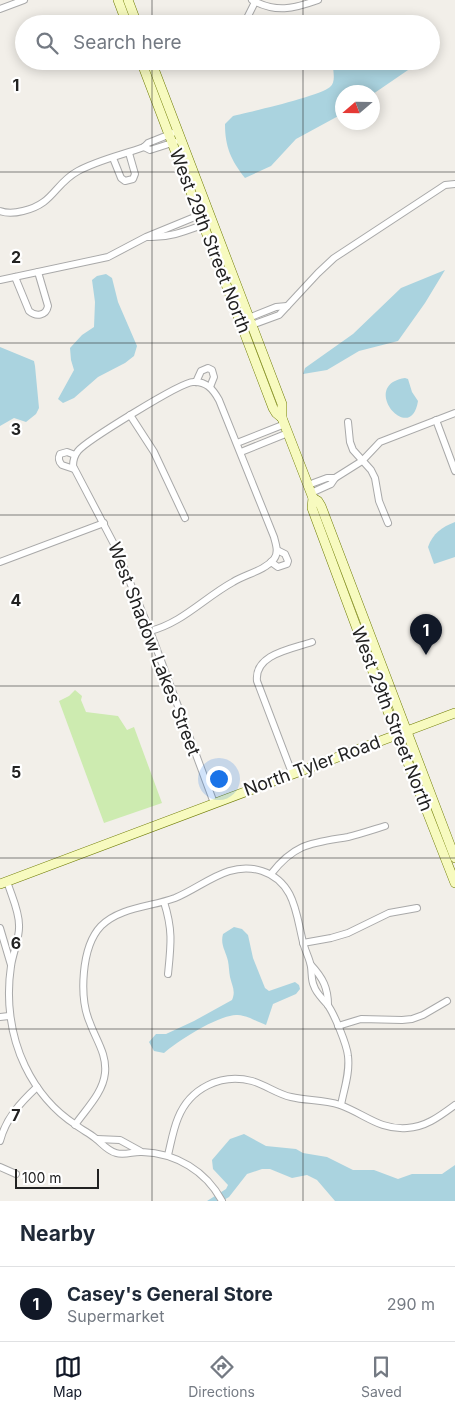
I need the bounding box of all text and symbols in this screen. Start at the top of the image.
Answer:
search box [15,15,440,70]
icon: search [33,29,61,57]
text: Search here [73,31,182,54]
text: 1 [13,75,19,95]
north arrow [335,85,380,130]
street label: West 29th Street North [166,146,255,336]
text: 2 [11,247,21,267]
text: 3 [11,419,21,439]
street label: West Shadow Lakes Street [104,539,205,759]
text: 4 [11,590,22,610]
pin: 1 [410,614,442,655]
street label: West 29th Street North [348,624,437,814]
street label: North Tyler Road [241,731,383,800]
text: 5 [11,762,21,782]
your location [206,766,232,792]
text: 6 [11,933,21,953]
text: 7 [11,1105,21,1125]
scale bar [15,1166,99,1189]
text: 100 m [22,1169,62,1186]
text: Nearby [20,1221,95,1246]
text: Casey's General Store [67,1283,273,1306]
text: 1 [33,1294,39,1314]
text: 290 m [387,1294,435,1314]
text: Supermarket [67,1306,164,1326]
tab: Map [53,1353,82,1400]
tab: Directions [188,1353,255,1400]
tab: Saved [361,1353,402,1400]

